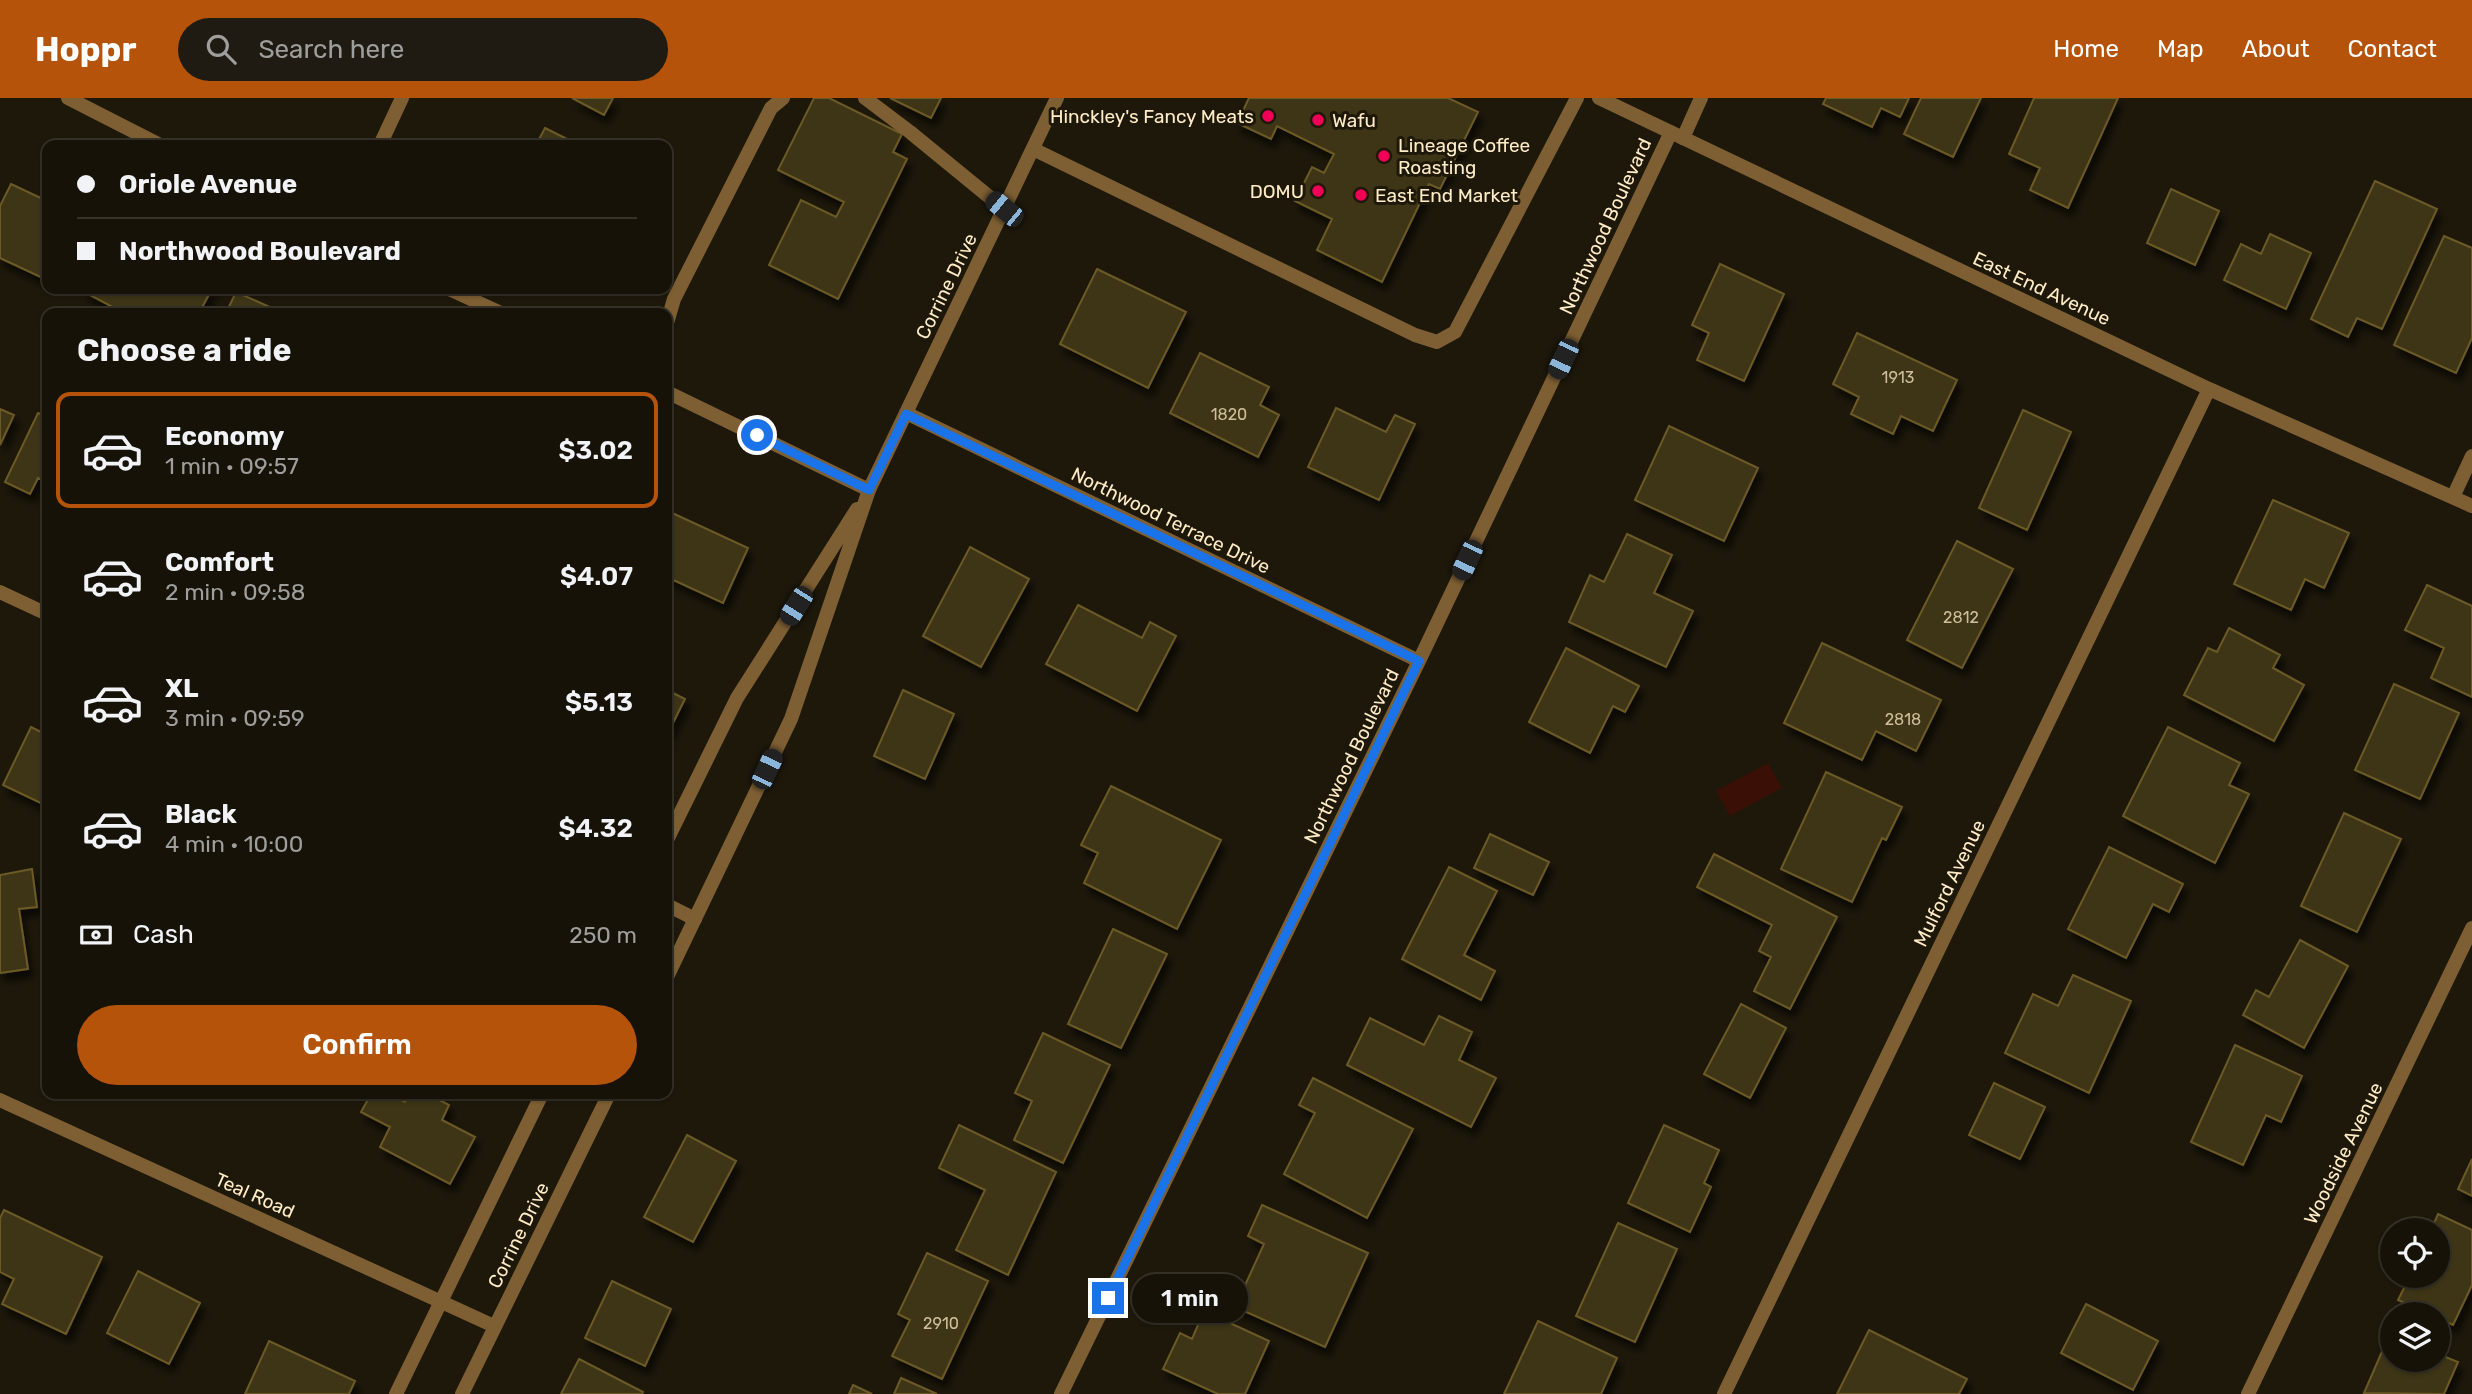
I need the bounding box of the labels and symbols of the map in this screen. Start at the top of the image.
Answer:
place label: Hinckley's Fancy Meats [1050,105,1254,128]
marker: Hinckley's Fancy Meats [1260,108,1276,124]
place label: Wafu [1332,109,1376,132]
marker: Wafu [1310,112,1326,128]
place label: Lineage Coffee Roasting [1398,134,1530,179]
street label: Northwood Boulevard [1554,134,1656,318]
marker: Lineage Coffee Roasting [1376,148,1392,164]
place label: DOMU [1250,180,1304,203]
marker: DOMU [1310,183,1326,199]
place label: East End Market [1375,184,1518,207]
marker: East End Market [1353,187,1369,203]
car [982,188,1027,230]
street label: Corrine Drive [911,229,982,343]
street label: East End Avenue [1970,247,2114,330]
car [1545,336,1582,382]
house number: 1913 [1882,368,1914,387]
house number: 1820 [1211,405,1247,424]
route start [741,419,773,451]
street label: Northwood Terrace Drive [1068,462,1274,579]
car [1449,537,1486,583]
car [776,583,817,629]
house number: 2812 [1943,608,1979,627]
street label: Northwood Boulevard [1299,665,1404,847]
house number: 2818 [1885,710,1921,729]
car [749,746,786,792]
street label: Mulford Avenue [1909,816,1990,950]
street label: Woodside Avenue [2299,1079,2388,1228]
street label: Teal Road [211,1168,298,1223]
street label: Corrine Drive [483,1178,554,1292]
callout: 1 min [1132,1274,1248,1322]
route end [1092,1282,1124,1314]
house number: 2910 [923,1314,959,1333]

